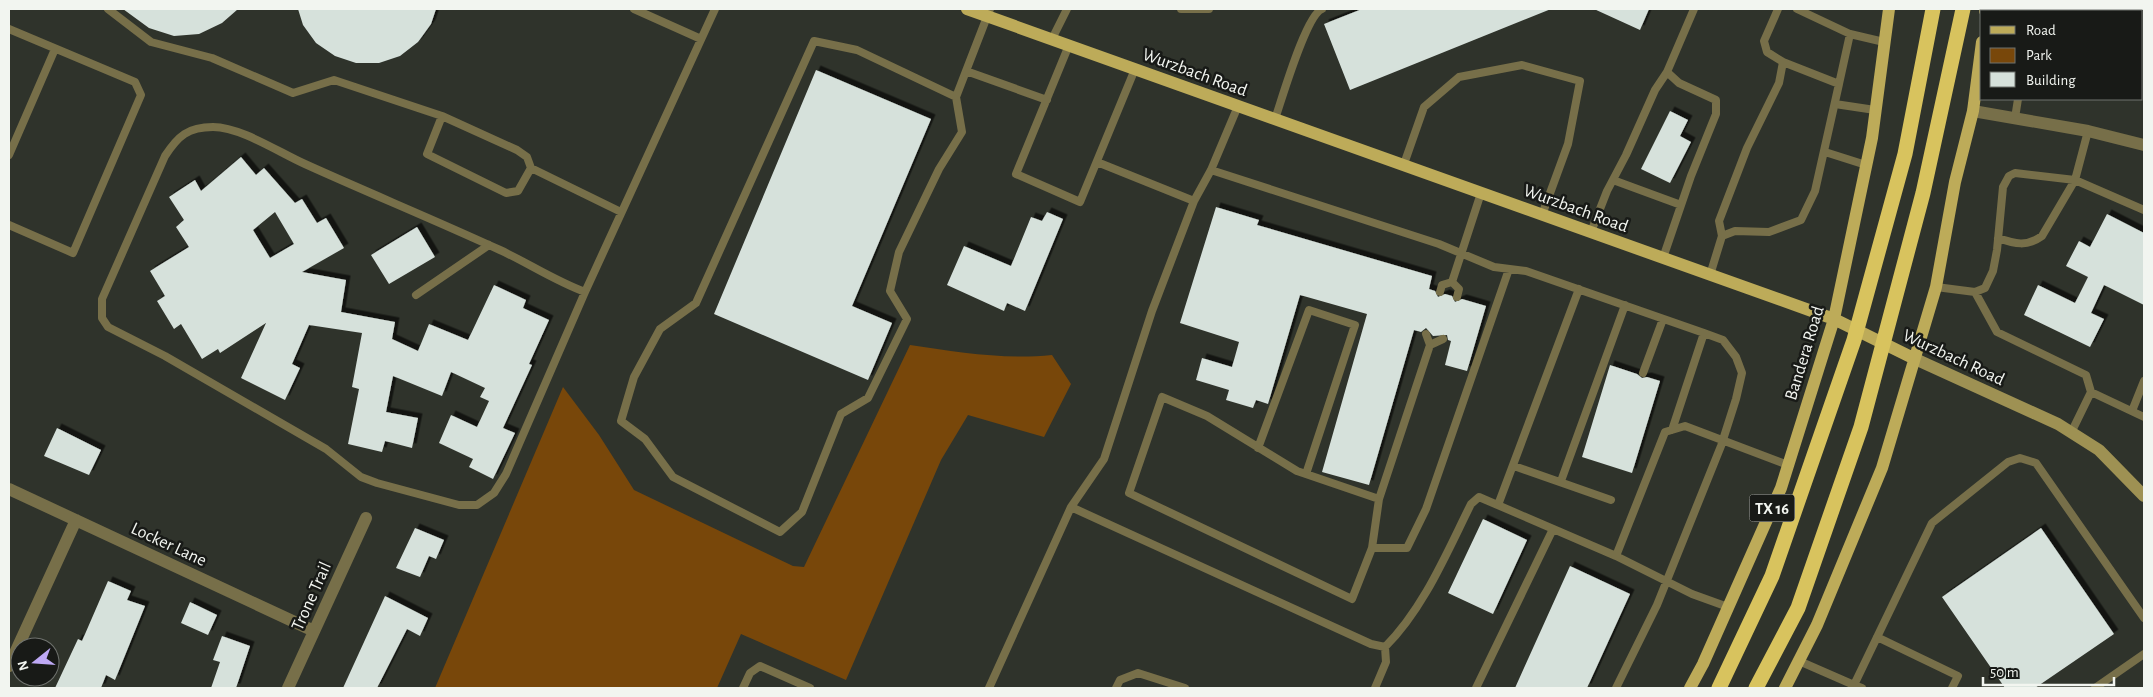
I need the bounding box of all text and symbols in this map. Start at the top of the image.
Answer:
legend [1980,10,2143,100]
text: Road [2026,23,2056,38]
street label: Wurzbach Road [1140,46,1249,100]
text: Park [2026,48,2052,63]
text: Building [2026,73,2076,88]
street label: Wurzbach Road [1521,182,1630,236]
street label: Bandera Road [1782,304,1828,403]
street label: Wurzbach Road [1900,327,2007,389]
road number: TX 16 [1750,494,1794,522]
street label: Locker Lane [128,520,209,570]
street label: Trone Trail [289,559,335,633]
north arrow [10,637,60,687]
scale bar [1983,654,2114,686]
text: N [15,659,32,672]
text: 50 m [1990,665,2019,680]

